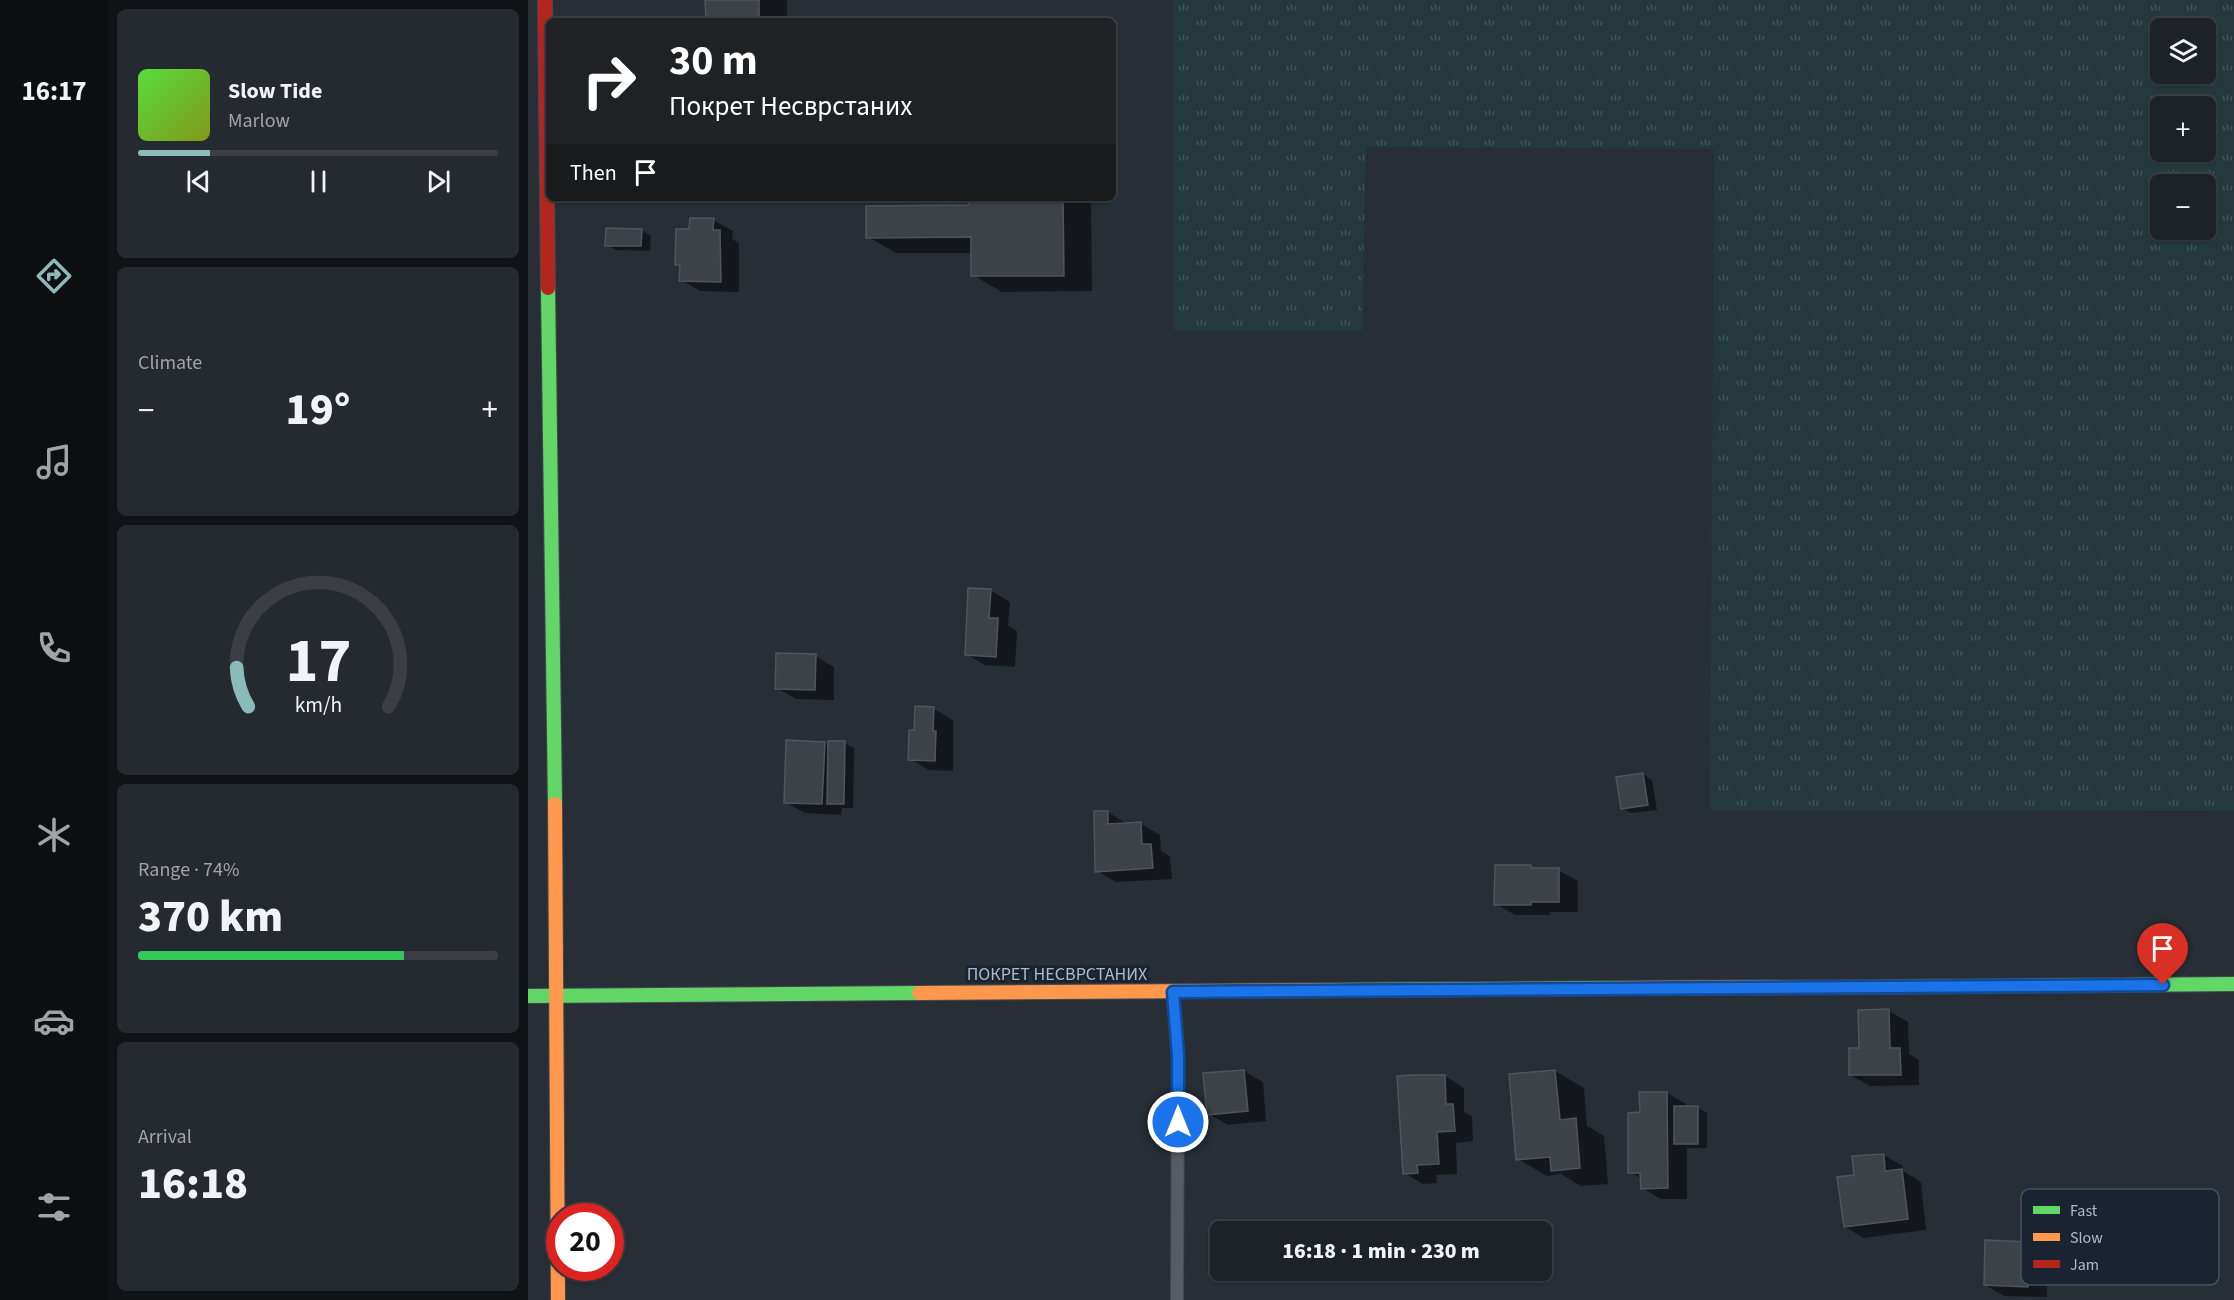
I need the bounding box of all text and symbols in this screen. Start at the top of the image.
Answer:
map controls [2150,18,2216,240]
button: layers [2150,18,2216,84]
text: 30 m [669,31,758,91]
icon: right [570,42,648,120]
text: 16:17 [21,72,87,111]
text: Slow Tide [228,75,322,107]
text: Покрет Несврстаних [669,87,912,126]
button: + [2150,96,2216,162]
text: Marlow [228,107,290,135]
icon: arrive [629,156,662,189]
text: Then [570,157,617,189]
icon: previous [182,165,215,198]
icon: pause [302,165,335,198]
icon: next [422,165,455,198]
button: − [2150,174,2216,240]
icon: directions [33,255,75,297]
text: Climate [138,349,202,377]
text: 19° [286,378,350,442]
text: − [138,387,154,434]
text: + [482,387,498,434]
icon: music [33,441,75,483]
text: 17 [285,617,351,706]
icon: phone [33,627,75,669]
text: km/h [294,690,342,721]
icon: climate [33,814,75,856]
text: Range · 74% [138,856,239,884]
text: 370 km [138,885,283,949]
pin [2137,923,2188,985]
icon: arrive [2146,932,2179,965]
street label: ПОКРЕТ НЕСВРСТАНИХ [967,962,1147,987]
icon: car [33,1000,75,1042]
position arrow [1146,1090,1210,1154]
text: Arrival [138,1123,192,1151]
text: 16:18 [138,1152,248,1216]
icon: filters [33,1186,75,1228]
legend [2021,1189,2219,1285]
text: Fast [2070,1200,2098,1222]
speed limit sign: 20 [546,1203,624,1281]
text: Slow [2070,1227,2103,1249]
text: 16:18 · 1 min · 230 m [1282,1235,1480,1267]
text: Jam [2070,1254,2099,1276]

